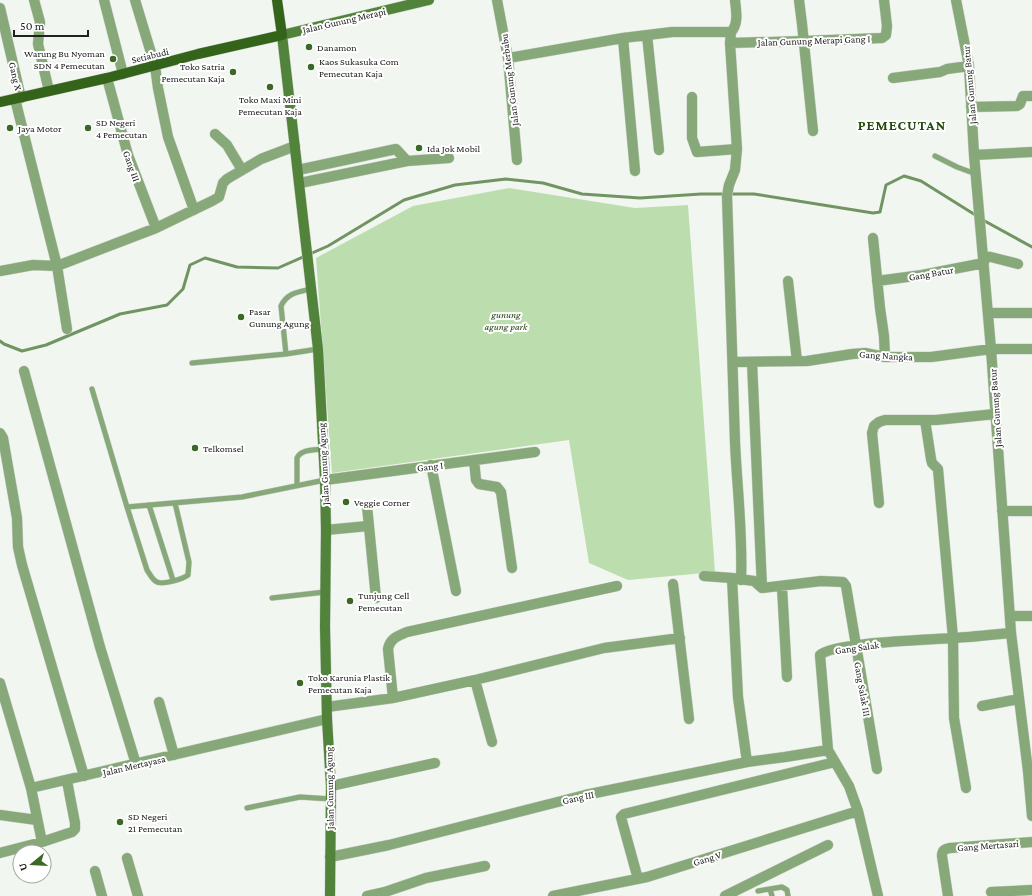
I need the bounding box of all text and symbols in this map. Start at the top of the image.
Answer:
street label: Jalan Gunung Merapi [300,5,387,36]
scale bar [14,12,88,38]
text: 50 m [20,19,45,33]
street label: Jalan Gunung Merbabu [498,32,521,128]
street label: Jalan Gunung Merapi Gang I [756,33,871,48]
marker: Danamon [304,42,314,52]
place label: Danamon [317,42,357,53]
street label: Setiabudi [130,45,170,65]
street label: Jalan Gunung Batur [961,45,978,126]
place label: Warung Bu Nyoman SDN 4 Pemecutan [24,48,106,71]
marker: Warung Bu Nyoman SDN 4 Pemecutan [108,54,118,64]
place label: Kaos Sukasuka Com Pemecutan Kaja [319,56,399,80]
street label: Gang X [7,61,24,92]
place label: Toko Satria Pemecutan Kaja [161,61,225,85]
marker: Kaos Sukasuka Com Pemecutan Kaja [306,62,316,72]
marker: Toko Satria Pemecutan Kaja [228,67,238,77]
marker: Toko Maxi Mini Pemecutan Kaja [265,82,275,92]
place label: Toko Maxi Mini Pemecutan Kaja [238,94,302,118]
place label: SD Negeri 4 Pemecutan [96,117,148,140]
district label: PEMECUTAN [858,117,946,133]
marker: Jaya Motor [5,123,15,133]
place label: Jaya Motor [17,123,62,134]
marker: SD Negeri 4 Pemecutan [83,123,93,133]
marker: Ida Jok Mobil [414,143,424,153]
place label: Ida Jok Mobil [427,143,480,154]
street label: Gang III [121,149,142,183]
street label: Gang Batur [908,264,955,283]
place label: Pasar Gunung Agung [249,306,310,329]
park label: gunung agung park [485,309,528,332]
marker: Pasar Gunung Agung [236,312,246,322]
street label: Gang Nangka [859,349,913,362]
street label: Jalan Gunung Batur [987,368,1004,449]
street label: Jalan Gunung Agung [316,422,331,506]
marker: Telkomsel [190,443,200,453]
place label: Telkomsel [203,443,244,454]
street label: Gang I [416,459,444,474]
marker: Veggie Corner [341,497,351,507]
place label: Veggie Corner [354,497,410,508]
place label: Tunjung Cell Pemecutan [358,590,410,613]
marker: Tunjung Cell Pemecutan [345,596,355,606]
street label: Gang Salak [834,639,880,656]
street label: Gang Salak III [852,661,873,717]
place label: Toko Karunia Plastik Pemecutan Kaja [308,672,390,696]
marker: Toko Karunia Plastik Pemecutan Kaja [295,678,305,688]
street label: Jalan Gunung Agung [323,747,336,830]
street label: Jalan Mertayasa [101,753,167,778]
street label: Gang III [561,789,595,806]
place label: SD Negeri 21 Pemecutan [128,811,183,834]
marker: SD Negeri 21 Pemecutan [115,817,125,827]
street label: Gang Mertasari [957,838,1020,853]
north arrow [12,844,52,884]
street label: Gang V [692,849,723,868]
text: U [15,861,29,873]

